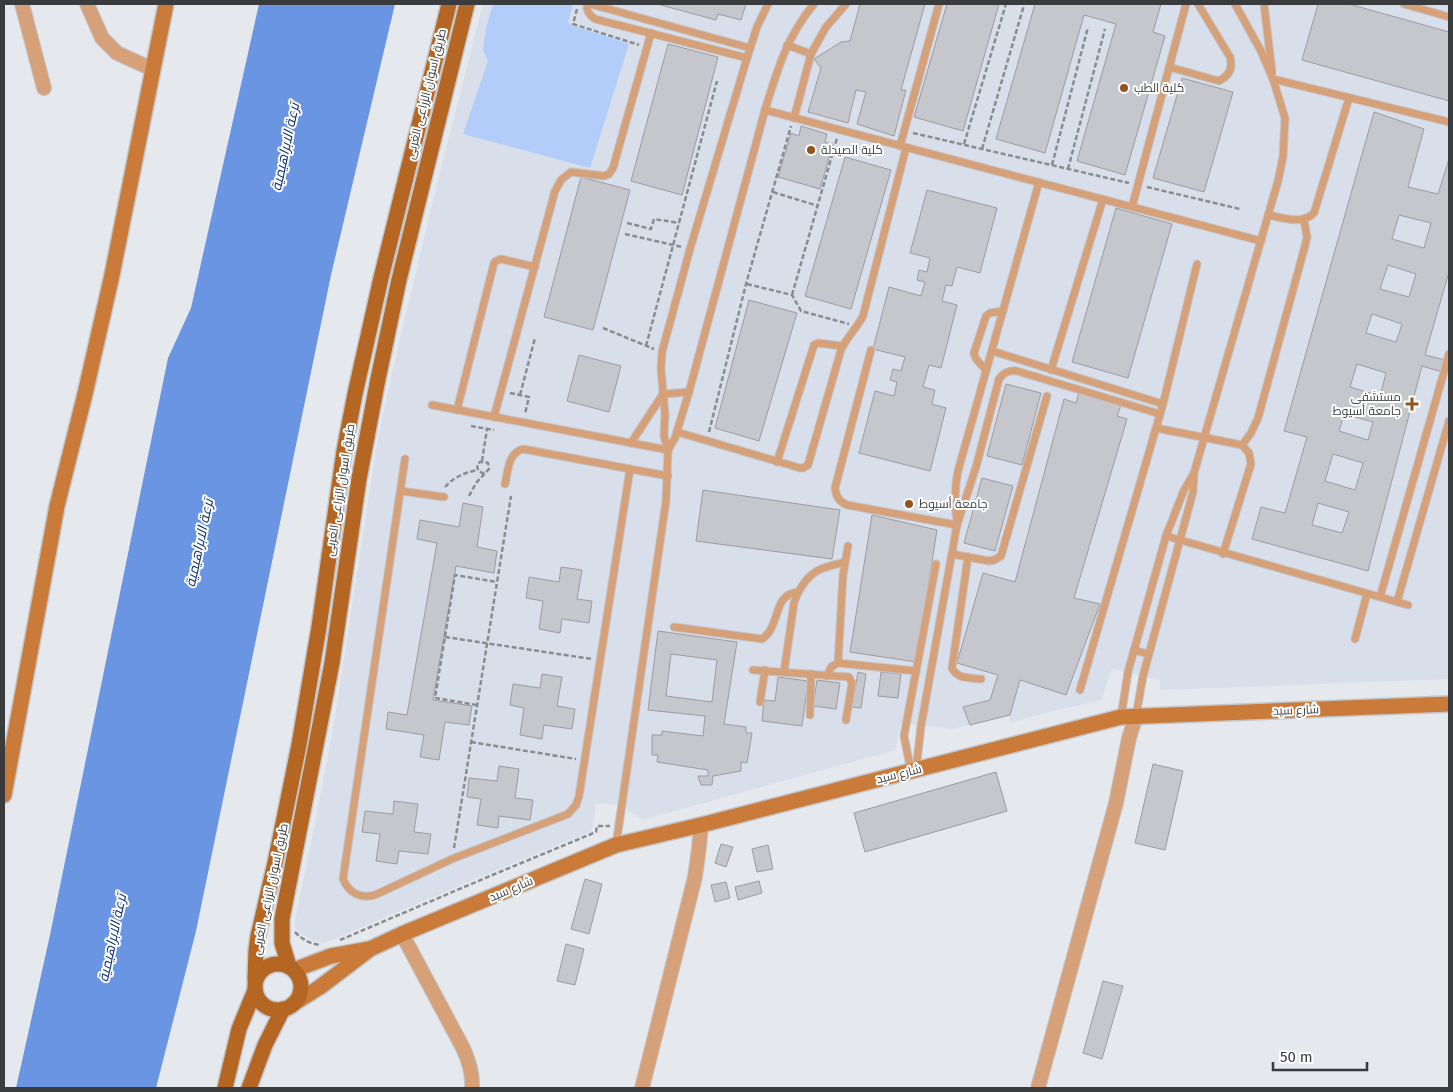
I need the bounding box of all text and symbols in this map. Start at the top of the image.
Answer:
street label: طريق اسوان الزراعى الغربى [403,27,449,161]
place label: كلية الطب [1134,81,1184,95]
marker: كلية الطب [1118,82,1130,94]
water label: ترعة الابراهيمية [268,99,304,193]
place label: كلية الصيدلة [821,143,883,157]
marker: كلية الصيدلة [805,144,817,156]
place label: مستشفی جامعة أسيوط [1333,390,1401,418]
marker: مستشفی جامعة أسيوط [1405,397,1419,411]
street label: طريق اسوان الزراعى الغربى [323,423,357,557]
water label: ترعة الابراهيمية [182,495,218,589]
place label: جامعة أسيوط [919,496,987,511]
marker: جامعة أسيوط [903,498,915,510]
street label: شارع سيد [1273,702,1319,719]
street label: شارع سيد [875,762,923,787]
street label: طريق اسوان الزراعى الغربى [249,822,291,956]
street label: شارع سيد [487,873,536,905]
water label: ترعة الابراهيمية [95,890,131,984]
scale bar [1273,1040,1367,1072]
text: 50 m [1280,1048,1313,1066]

